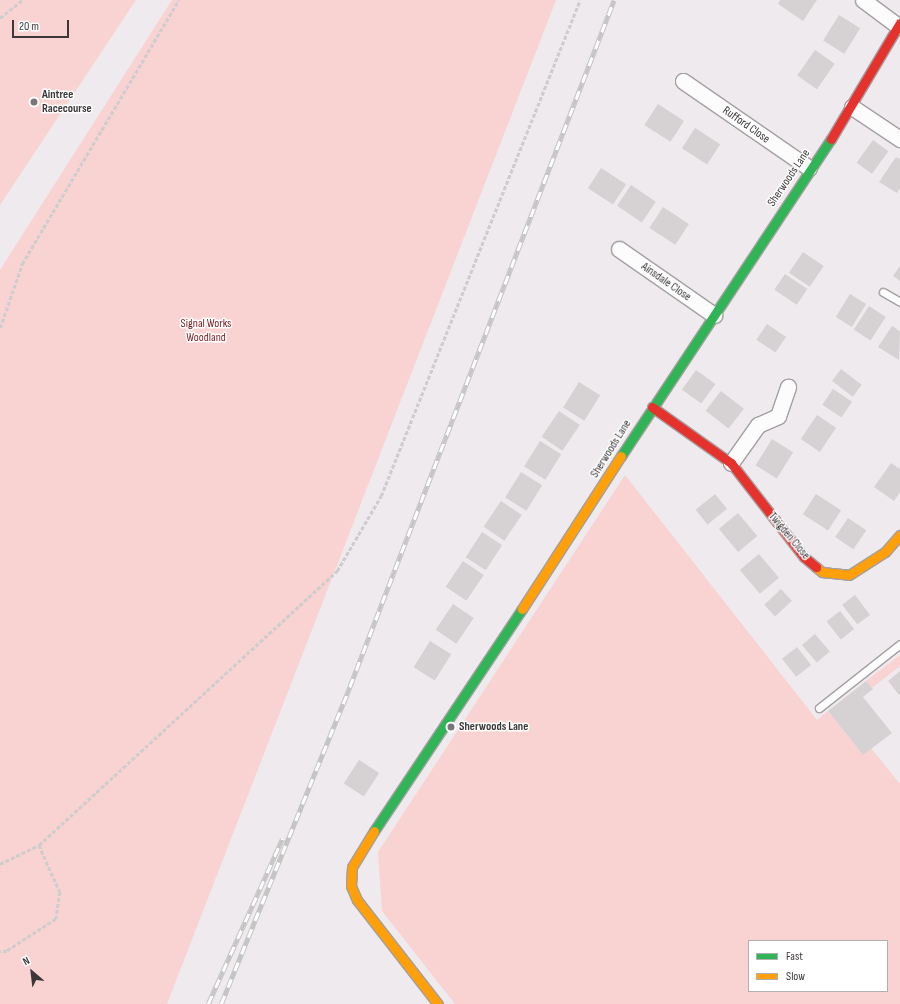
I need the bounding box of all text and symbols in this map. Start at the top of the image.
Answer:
scale bar [14,12,71,38]
text: 20 m [19,19,39,34]
place label: Aintree Racecourse [42,88,92,116]
marker: Aintree Racecourse [29,97,39,107]
street label: Rufford Close [720,103,772,147]
street label: Sherwoods Lane [765,147,813,209]
street label: Ainsdale Close [638,260,694,304]
park label: Signal Works Woodland [181,317,231,345]
street label: Sherwoods Lane [588,417,634,481]
street label: Twigden Close [765,510,813,562]
place label: Sherwoods Lane [459,720,528,734]
marker: Sherwoods Lane [446,722,456,732]
legend [748,940,888,992]
text: Fast [786,949,803,964]
north arrow [12,952,52,992]
text: N [20,954,32,968]
text: Slow [786,969,805,984]

